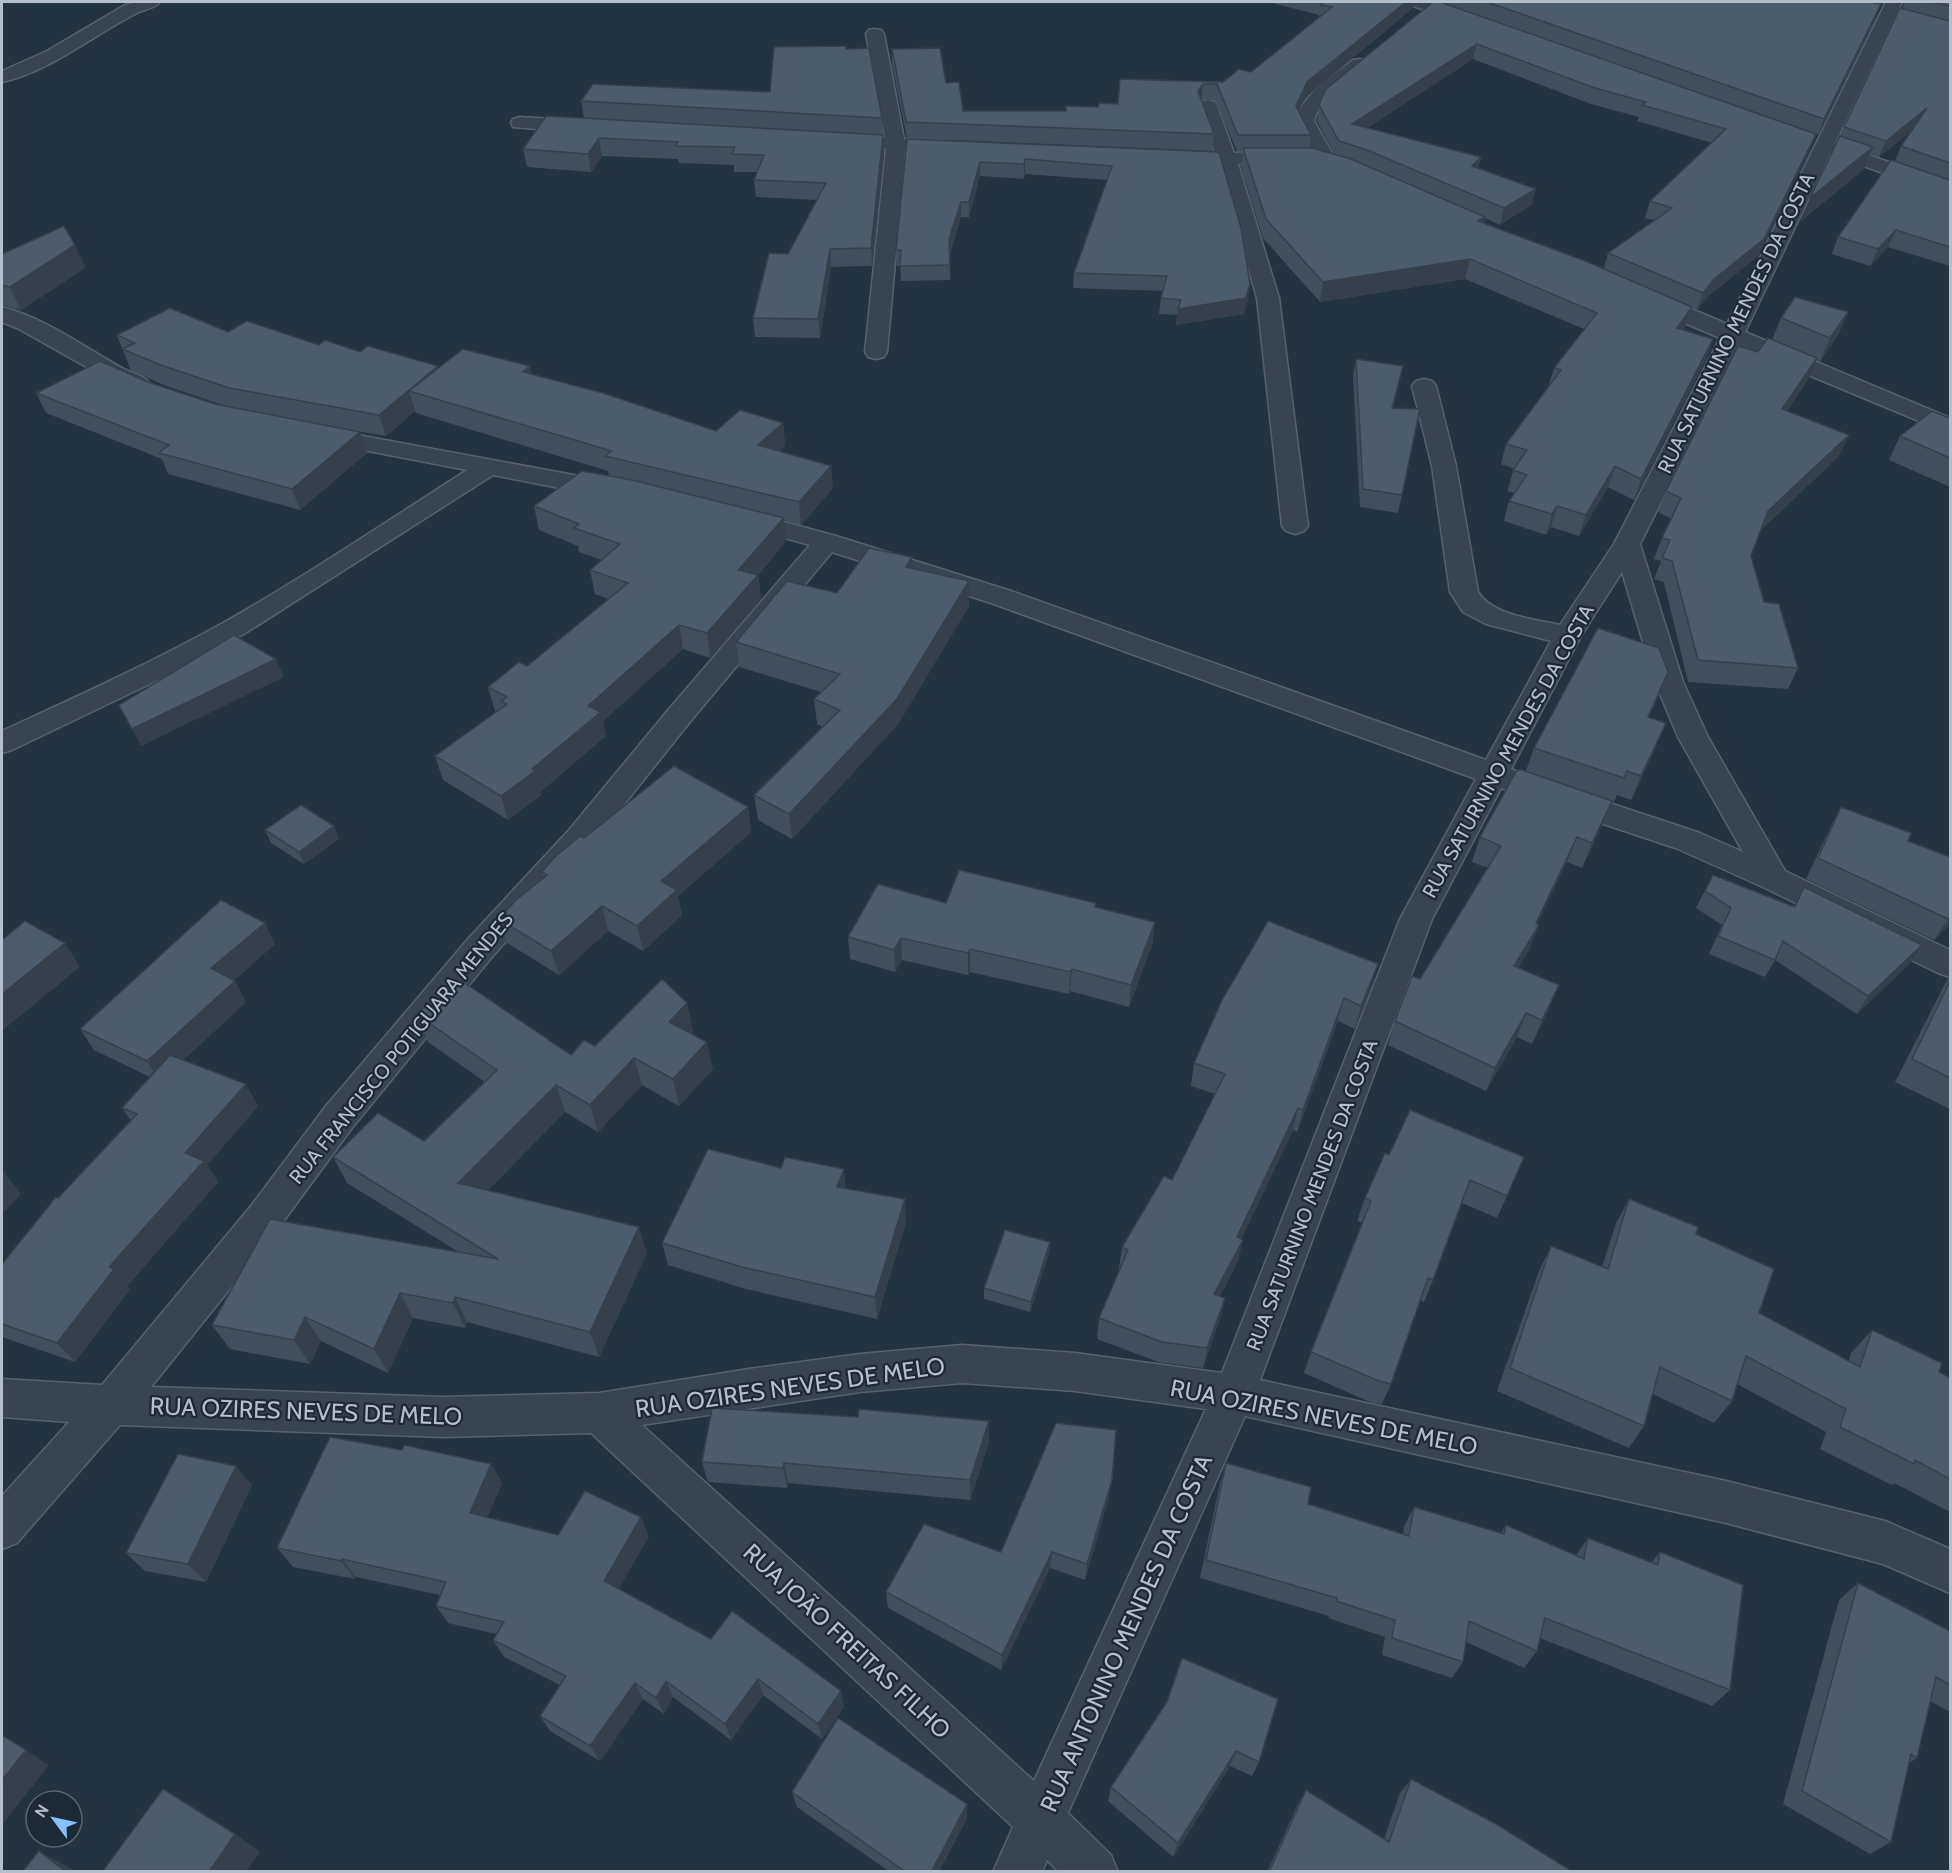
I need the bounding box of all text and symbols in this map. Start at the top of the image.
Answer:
street label: RUA SATURNINO MENDES DA COSTA [1653,168,1820,477]
street label: RUA SATURNINO MENDES DA COSTA [1417,600,1599,902]
street label: RUA FRANCISCO POTIGUARA MENDES [284,907,518,1189]
street label: RUA SATURNINO MENDES DA COSTA [1241,1035,1383,1354]
street label: RUA OZIRES NEVES DE MELO [633,1351,947,1423]
street label: RUA OZIRES NEVES DE MELO [1168,1373,1480,1461]
street label: RUA OZIRES NEVES DE MELO [149,1391,463,1431]
street label: RUA ANTONINO MENDES DA COSTA [1034,1450,1218,1816]
street label: RUA JOÃO FREITAS FILHO [737,1537,957,1745]
north arrow [24,1789,84,1849]
text: N [31,1801,53,1821]

